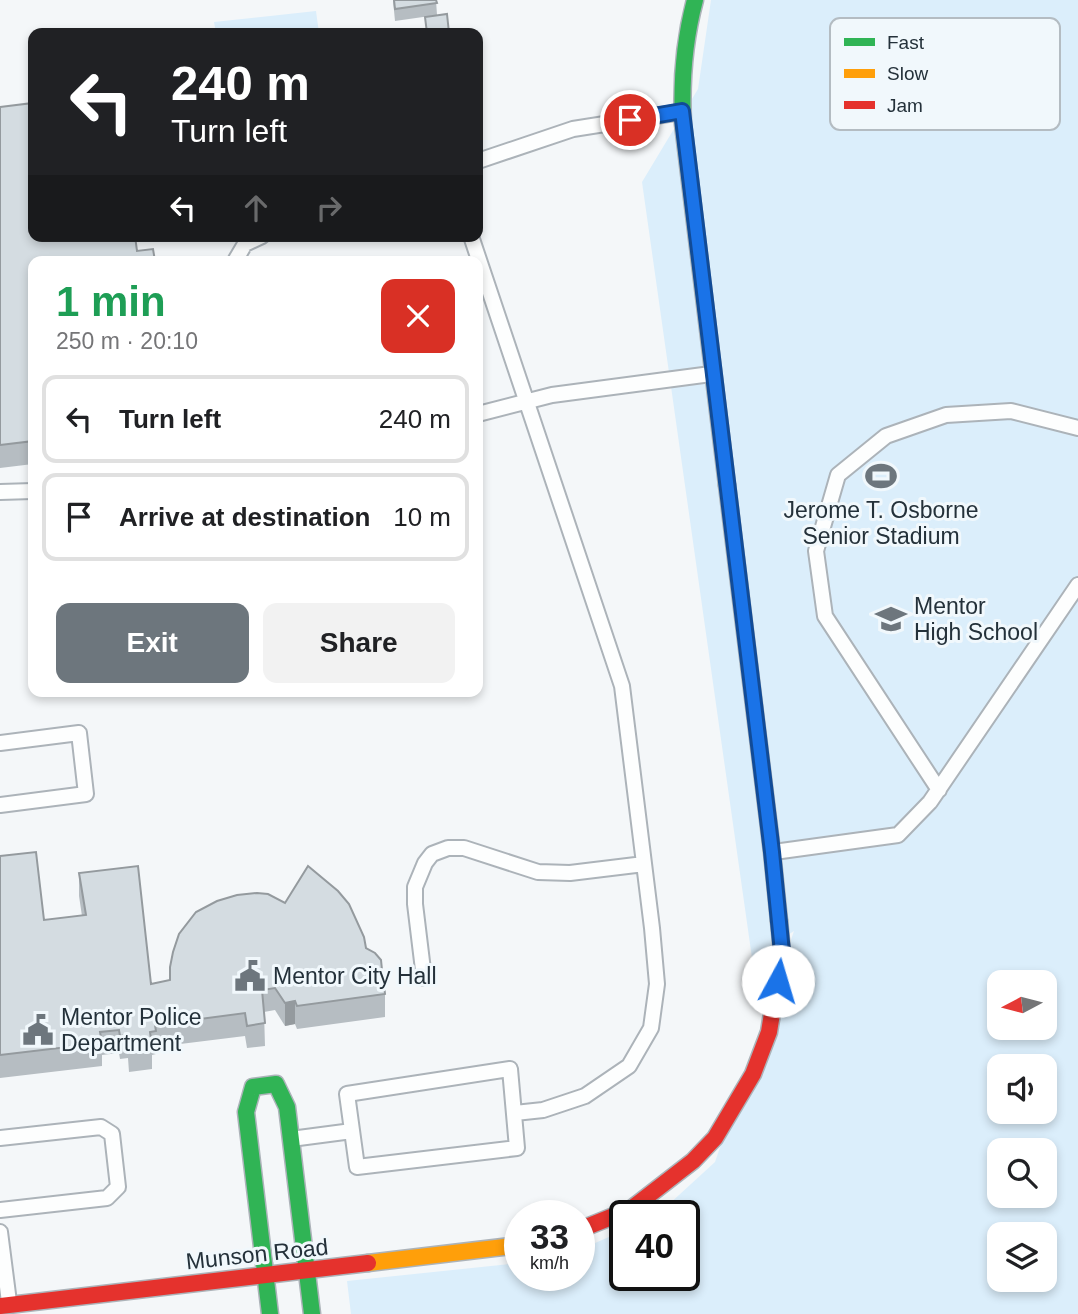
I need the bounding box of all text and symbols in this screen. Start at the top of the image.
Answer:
legend [830,18,1060,130]
text: Fast [887,32,925,53]
icon: left [56,56,147,147]
text: 240 m [171,56,310,110]
text: Slow [887,63,928,84]
pin [600,90,660,150]
text: Jam [887,95,923,116]
icon: arrive [611,101,649,139]
text: Turn left [171,113,287,149]
icon: left [164,189,202,227]
icon: ahead [237,189,275,227]
icon: right [310,189,348,227]
text: 1 min [56,278,166,325]
button: close [381,279,455,353]
text: 250 m · 20:10 [56,328,198,354]
icon: left [60,400,98,438]
text: Turn left [119,404,221,434]
text: 240 m [379,404,451,434]
sports icon: Jerome T. Osborne Senior Stadium [864,459,898,493]
place label: Jerome T. Osborne Senior Stadium [783,497,979,549]
icon: arrive [60,498,98,536]
text: Arrive at destination [119,502,370,532]
text: 10 m [393,502,451,532]
place label: Mentor High School [914,593,1038,645]
school or university icon: Mentor High School [874,602,908,636]
button: Exit [56,603,249,683]
button: Share [263,603,455,683]
position arrow [741,944,815,1018]
public building icon: Mentor City Hall [233,959,267,993]
place label: Mentor City Hall [273,963,437,989]
north arrow [987,970,1057,1040]
map controls [987,970,1057,1292]
place label: Mentor Police Department [61,1004,202,1056]
public building icon: Mentor Police Department [21,1013,55,1047]
button: sound [987,1054,1057,1124]
button: search [987,1138,1057,1208]
speed limit sign: 40 [609,1200,700,1291]
text: 33 [530,1217,569,1256]
button: layers [987,1222,1057,1292]
street label: Munson Road [184,1234,330,1274]
text: km/h [530,1253,569,1273]

